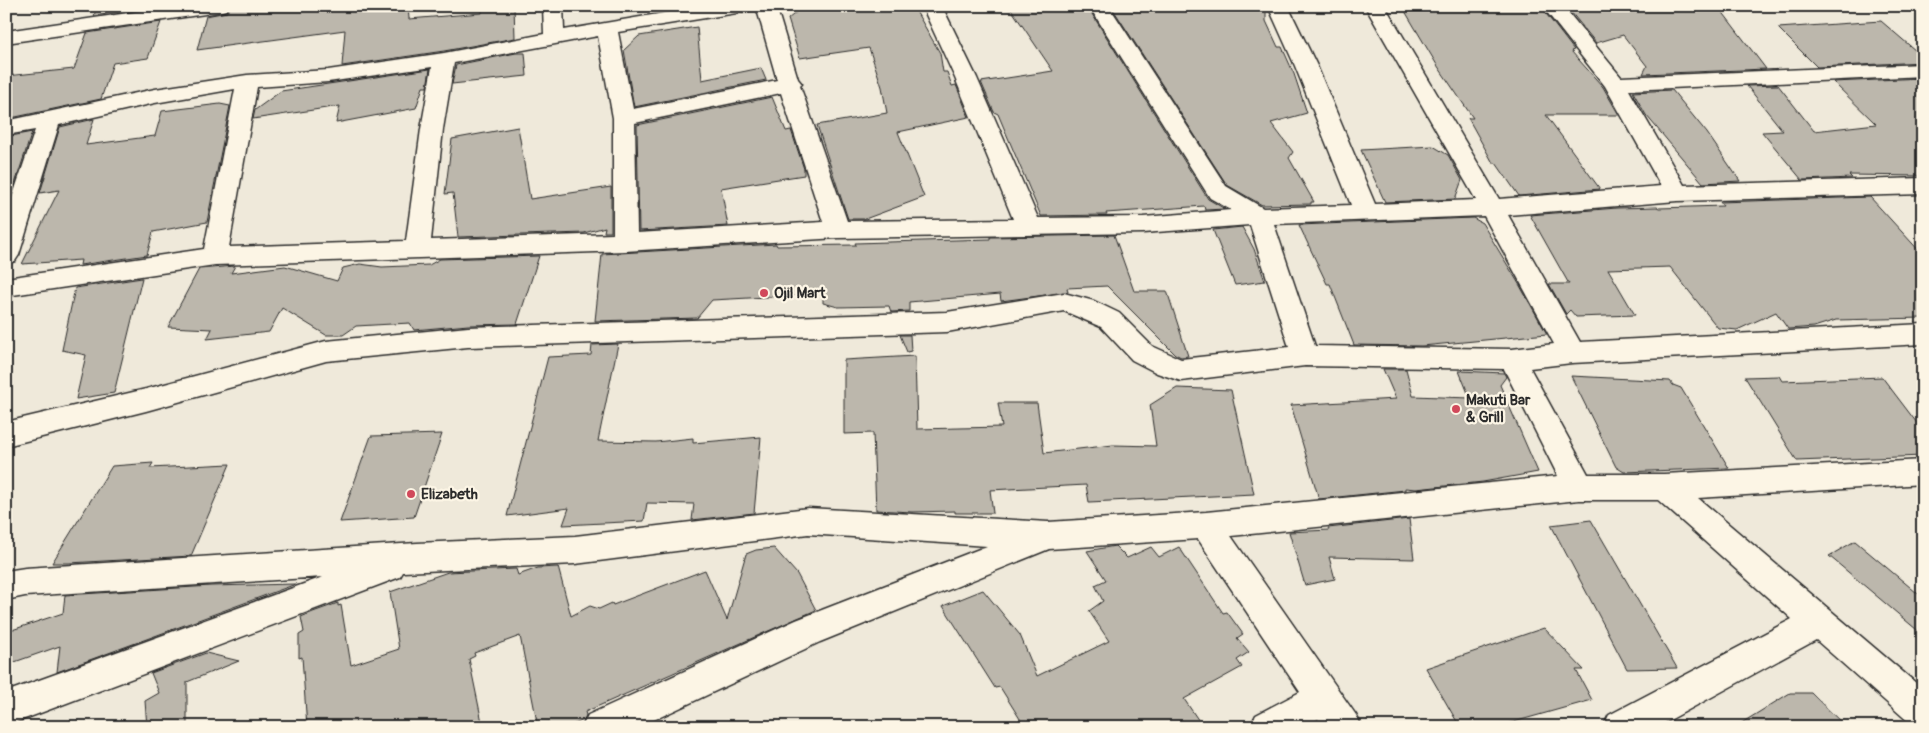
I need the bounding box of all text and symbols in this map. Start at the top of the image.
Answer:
place label: Ojil Mart [774,284,827,303]
marker: Ojil Mart [758,287,770,299]
place label: Makuti Bar & Grill [1466,391,1531,427]
marker: Makuti Bar & Grill [1450,403,1462,415]
place label: Elizabeth [421,485,478,504]
marker: Elizabeth [405,488,417,500]

